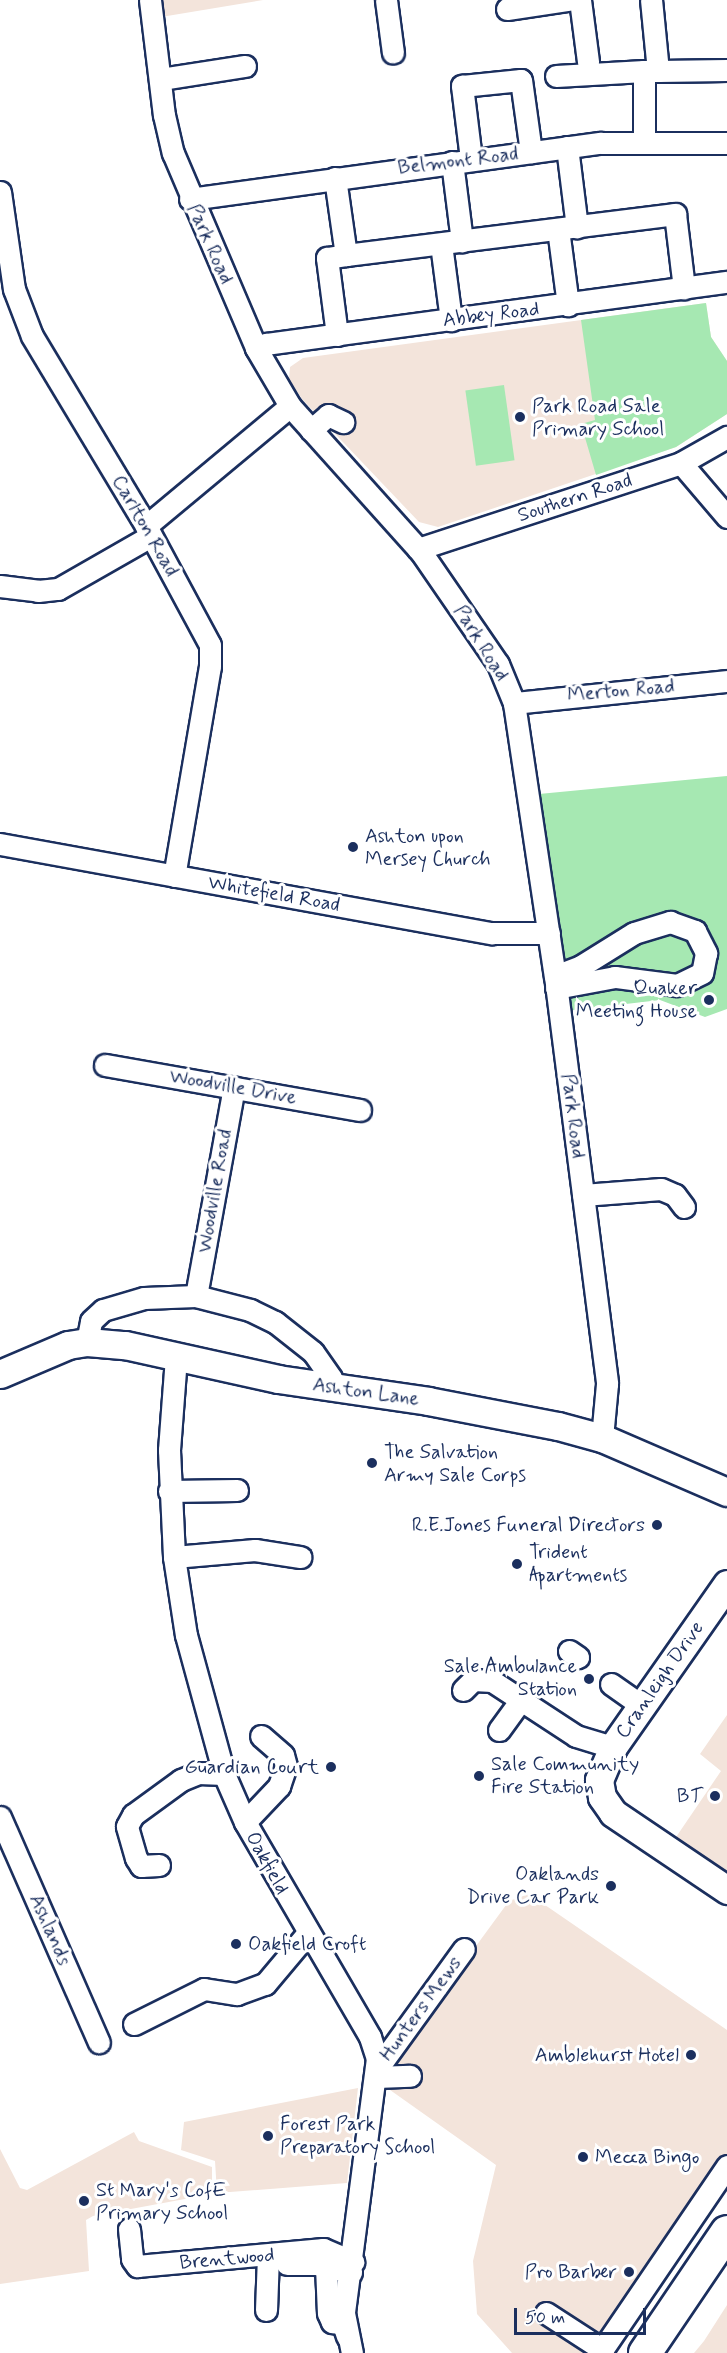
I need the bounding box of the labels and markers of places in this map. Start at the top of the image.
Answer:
place label: Park Road Sale Primary School [532,394,664,441]
marker: Park Road Sale Primary School [513,410,527,424]
place label: Ashton upon Mersey Church [365,824,496,871]
marker: Ashton upon Mersey Church [346,840,360,854]
place label: Quaker Meeting House [576,976,697,1023]
marker: Quaker Meeting House [702,993,716,1007]
place label: The Salvation Army Sale Corps [384,1440,528,1487]
marker: The Salvation Army Sale Corps [365,1456,379,1470]
place label: R.E.Jones Funeral Directors [413,1513,645,1537]
marker: R.E.Jones Funeral Directors [650,1518,664,1532]
place label: Trident Apartments [529,1540,627,1587]
marker: Trident Apartments [510,1557,524,1571]
place label: Sale Ambulance Station [443,1655,577,1702]
marker: Sale Ambulance Station [582,1672,596,1686]
place label: Sale Community Fire Station [491,1752,634,1799]
place label: Guardian Court [190,1755,319,1779]
marker: Guardian Court [324,1760,338,1774]
marker: Sale Community Fire Station [472,1769,486,1783]
place label: BT [677,1784,703,1808]
marker: BT [708,1789,722,1803]
place label: Oaklands Drive Car Park [472,1862,599,1909]
marker: Oaklands Drive Car Park [604,1879,618,1893]
place label: Oakfield Croft [248,1932,368,1956]
marker: Oakfield Croft [229,1937,243,1951]
place label: Amblehurst Hotel [535,2043,679,2067]
marker: Amblehurst Hotel [684,2048,698,2062]
place label: Forest Park Preparatory School [280,2112,436,2159]
marker: Forest Park Preparatory School [261,2129,275,2143]
place label: Mecca Bingo [595,2145,700,2169]
marker: Mecca Bingo [576,2150,590,2164]
place label: St Mary's CofE Primary School [96,2178,230,2225]
marker: St Mary's CofE Primary School [77,2194,91,2208]
place label: Pro Barber [525,2260,617,2284]
marker: Pro Barber [622,2265,636,2279]

